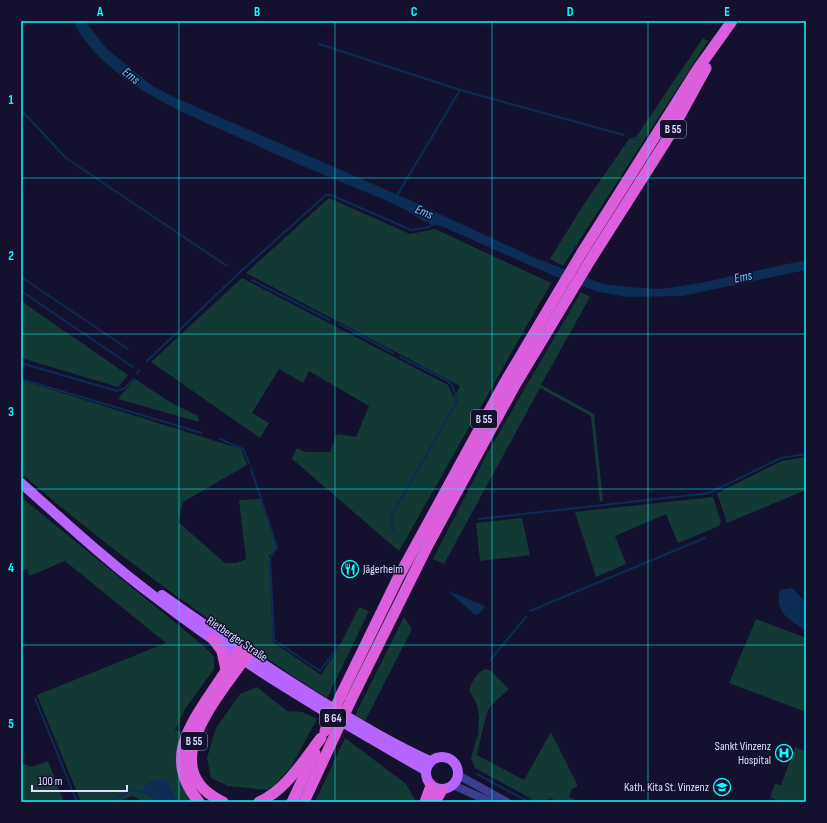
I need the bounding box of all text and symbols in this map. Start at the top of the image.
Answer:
text: A [96,4,104,20]
text: B [254,4,260,20]
text: C [411,4,418,20]
text: D [567,4,574,20]
text: E [724,4,730,20]
water label: Ems [119,64,143,88]
text: 1 [8,92,14,108]
road number: B 55 [660,120,686,138]
water label: Ems [413,201,436,223]
text: 2 [8,248,14,264]
water label: Ems [733,267,754,287]
text: 3 [8,404,14,420]
road number: B 55 [471,410,497,428]
restaurant icon: Jägerheim [340,559,360,579]
text: 4 [8,560,14,576]
place label: Jägerheim [362,562,403,577]
street label: Rietberger Straße [204,613,271,665]
road number: B 64 [320,709,346,727]
text: 5 [8,716,14,732]
road number: B 55 [181,732,207,750]
place label: Sankt Vinzenz Hospital [715,739,772,768]
hospital icon: Sankt Vinzenz Hospital [774,743,794,763]
scale bar [32,767,127,793]
text: 100 m [38,774,63,789]
school or university icon: Kath. Kita St. Vinzenz [712,777,732,797]
place label: Kath. Kita St. Vinzenz [624,780,710,795]

